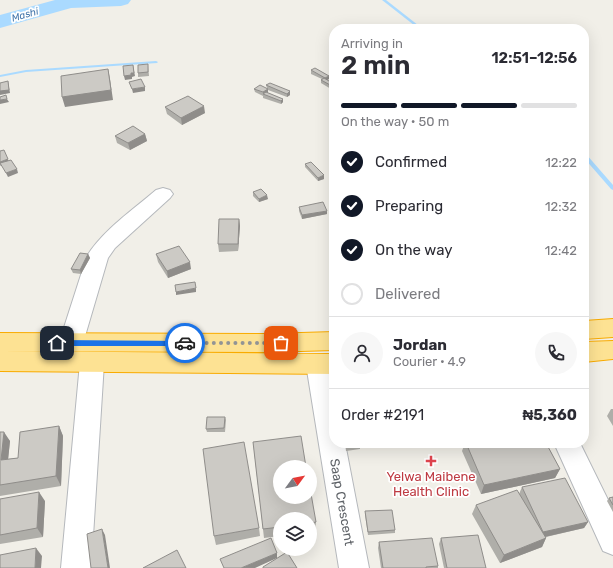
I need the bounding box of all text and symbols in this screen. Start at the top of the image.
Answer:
water label: Mashi [10,5,40,25]
text: Arriving in [341,36,403,51]
text: 12:51–12:56 [491,49,577,67]
text: 2 min [341,50,410,81]
text: On the way · 50 m [341,114,449,129]
icon: check [341,151,363,173]
text: Confirmed [375,153,447,171]
text: 12:22 [545,155,577,170]
icon: check [341,195,363,217]
text: Preparing [375,197,443,215]
text: 12:32 [545,199,577,214]
icon: check [341,239,363,261]
text: On the way [375,241,453,259]
text: 12:42 [545,243,577,258]
text: Delivered [375,285,440,303]
courier [165,323,205,363]
pin [40,326,74,360]
pin [264,326,298,360]
icon: home [46,332,68,354]
icon: car [174,332,196,354]
icon: bag [270,332,292,354]
button: person [341,332,383,374]
button: phone [535,332,577,374]
text: Jordan [393,336,447,354]
text: Courier · 4.9 [393,354,466,369]
text: Order #2191 [341,406,424,424]
text: ₦5,360 [523,406,577,424]
marker: Yelwa Maibene Health Clinic [425,455,437,467]
street label: Saap Crescent [327,457,357,547]
north arrow [273,460,317,504]
map controls [273,460,317,556]
place label: Yelwa Maibene Health Clinic [386,469,476,499]
button: layers [273,512,317,556]

